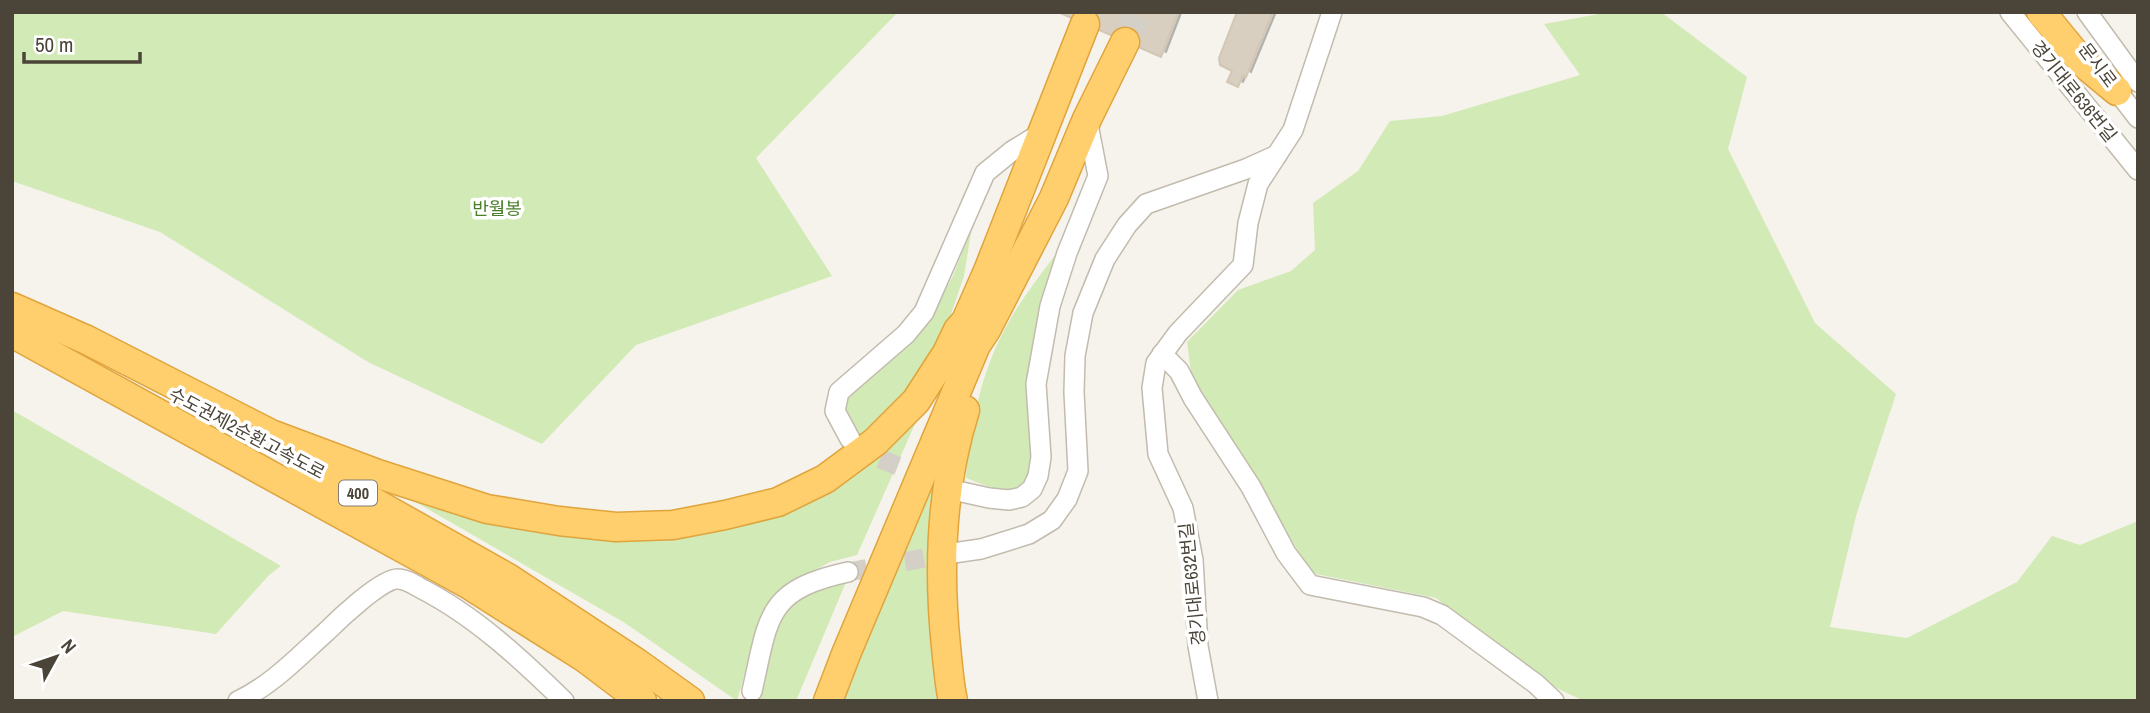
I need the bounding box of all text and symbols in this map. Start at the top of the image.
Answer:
scale bar [24,21,140,65]
text: 50 m [35,30,73,59]
street label: 경기대로636번길 [2025,35,2123,147]
street label: 문시로 [2073,38,2123,92]
park label: 반월봉 [472,196,522,221]
street label: 수도권제2순환고속도로 [164,381,330,485]
road number: 400 [339,480,377,506]
street label: 경기대로632번길 [1173,521,1211,647]
north arrow [21,622,91,692]
text: N [55,633,83,659]

